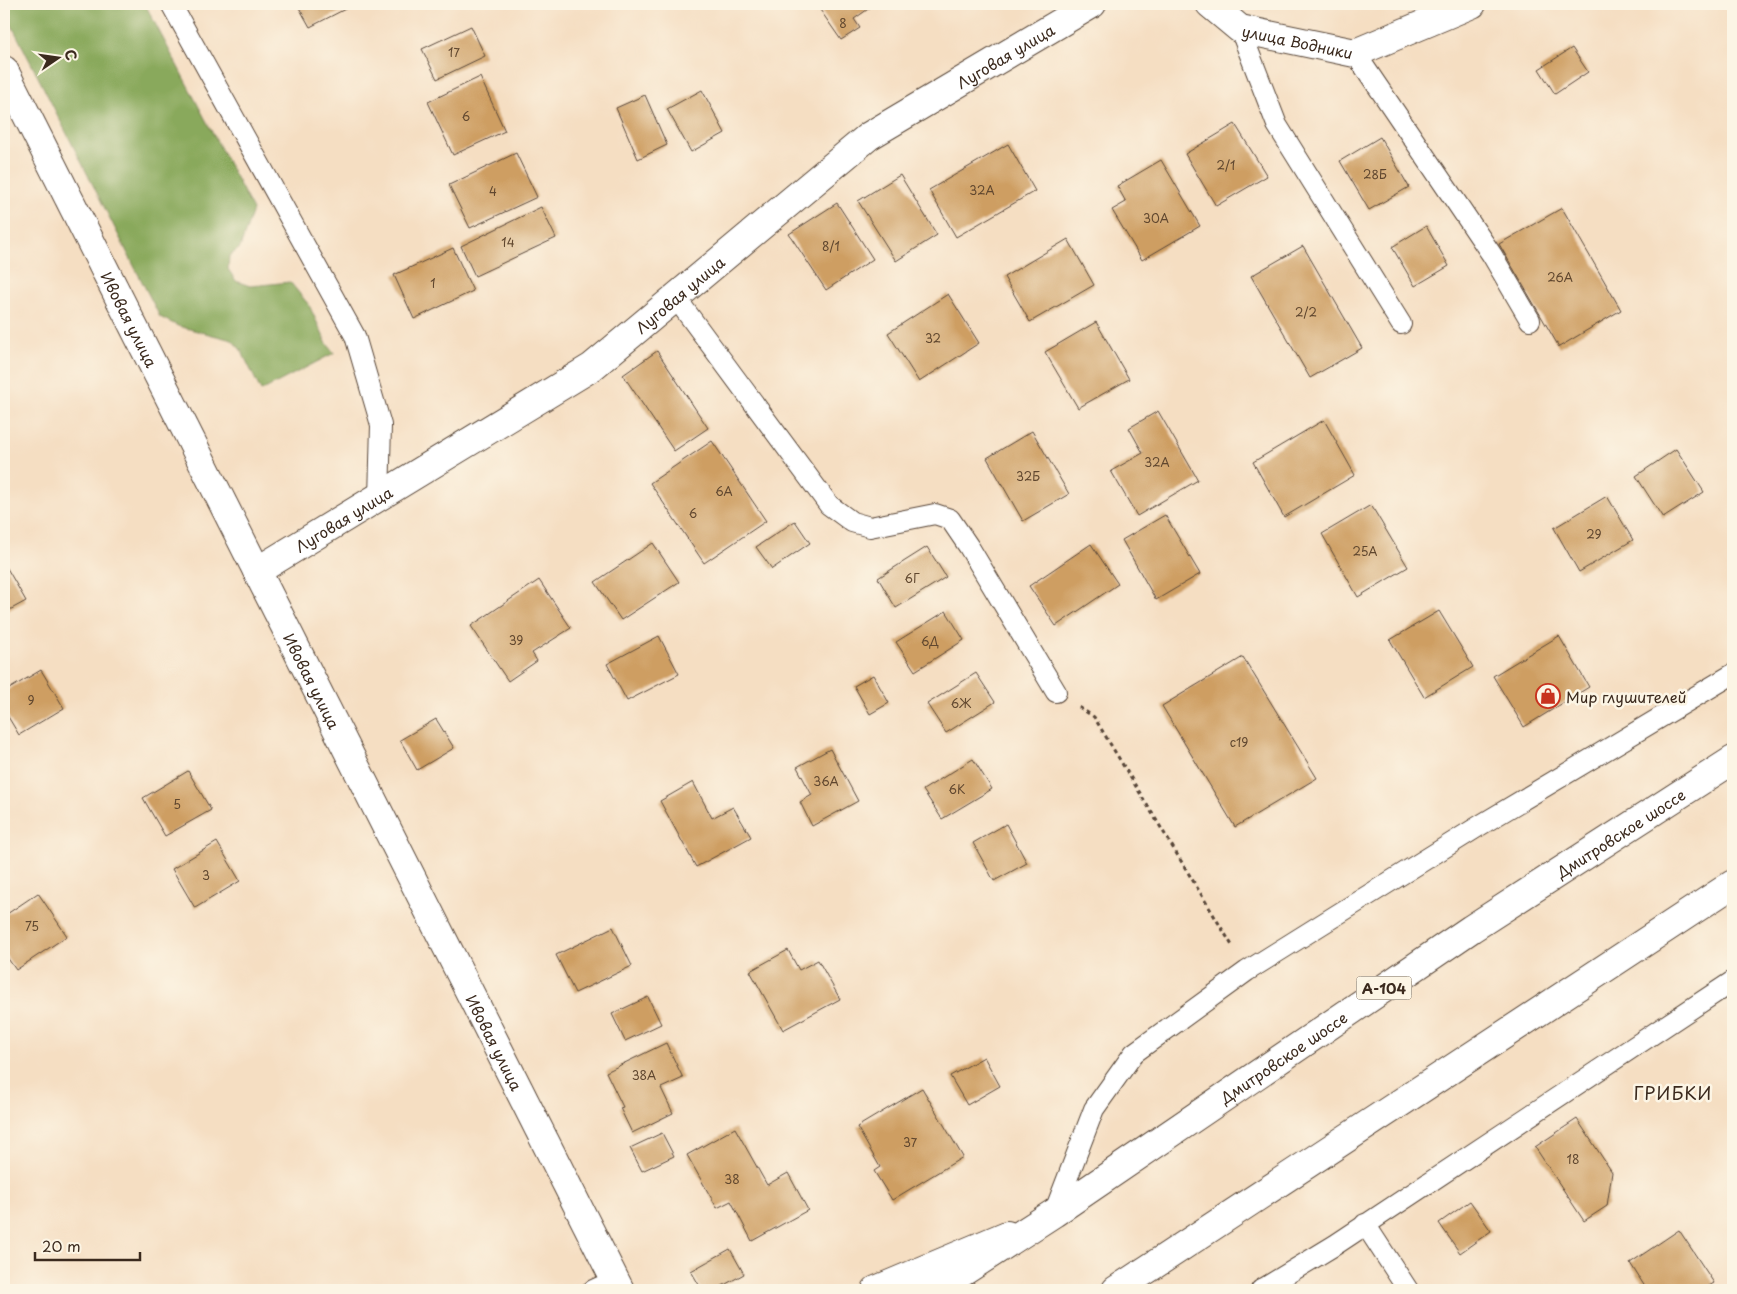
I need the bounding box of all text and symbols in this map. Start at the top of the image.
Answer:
house number: 8 [839,14,847,32]
street label: Луговая улица [952,17,1059,93]
street label: улица Водники [1240,18,1355,64]
north arrow [32,32,82,82]
house number: 17 [448,43,460,61]
text: С [60,47,83,62]
house number: 6 [462,107,470,125]
house number: 2/1 [1217,156,1235,174]
house number: 28Б [1363,165,1387,183]
house number: 32А [969,181,995,199]
house number: 4 [489,182,497,200]
house number: 30А [1143,209,1169,227]
house number: 14 [501,233,515,251]
house number: 8/1 [822,237,840,255]
street label: Луговая улица [630,250,730,338]
street label: Ивовая улица [96,267,164,372]
house number: 26А [1547,268,1573,286]
house number: 1 [430,274,436,292]
house number: 2/2 [1295,303,1317,321]
house number: 32 [925,329,941,347]
house number: 32А [1144,453,1170,471]
house number: 32Б [1016,467,1040,485]
street label: Луговая улица [290,480,397,557]
house number: 6А [715,482,733,500]
house number: 6 [689,504,697,522]
house number: 29 [1586,525,1602,543]
house number: 25А [1352,542,1378,560]
house number: 6Г [905,569,920,587]
street label: Ивовая улица [278,629,346,733]
house number: 39 [509,631,523,649]
house number: 6Д [921,632,939,650]
shop icon: Мир глушителей [1535,683,1561,709]
place label: Мир глушителей [1566,685,1687,708]
house number: 9 [27,691,35,709]
house number: 6Ж [951,694,971,712]
house number: с19 [1230,733,1248,751]
house number: 36А [813,772,839,790]
house number: 6К [949,780,965,798]
street label: Дмитровское шоссе [1550,782,1689,883]
house number: 5 [173,795,181,813]
house number: 3 [202,866,210,884]
house number: 75 [25,917,39,935]
road number: А-104 [1356,976,1412,1000]
street label: Ивовая улица [461,990,529,1095]
street label: Дмитровское шоссе [1214,1005,1351,1109]
house number: 38А [632,1066,656,1084]
district label: ГРИБКИ [1633,1079,1713,1106]
house number: 37 [903,1133,918,1151]
house number: 18 [1567,1150,1579,1168]
house number: 38 [724,1170,740,1188]
scale bar [35,1229,140,1261]
text: 20 m [42,1234,81,1257]

